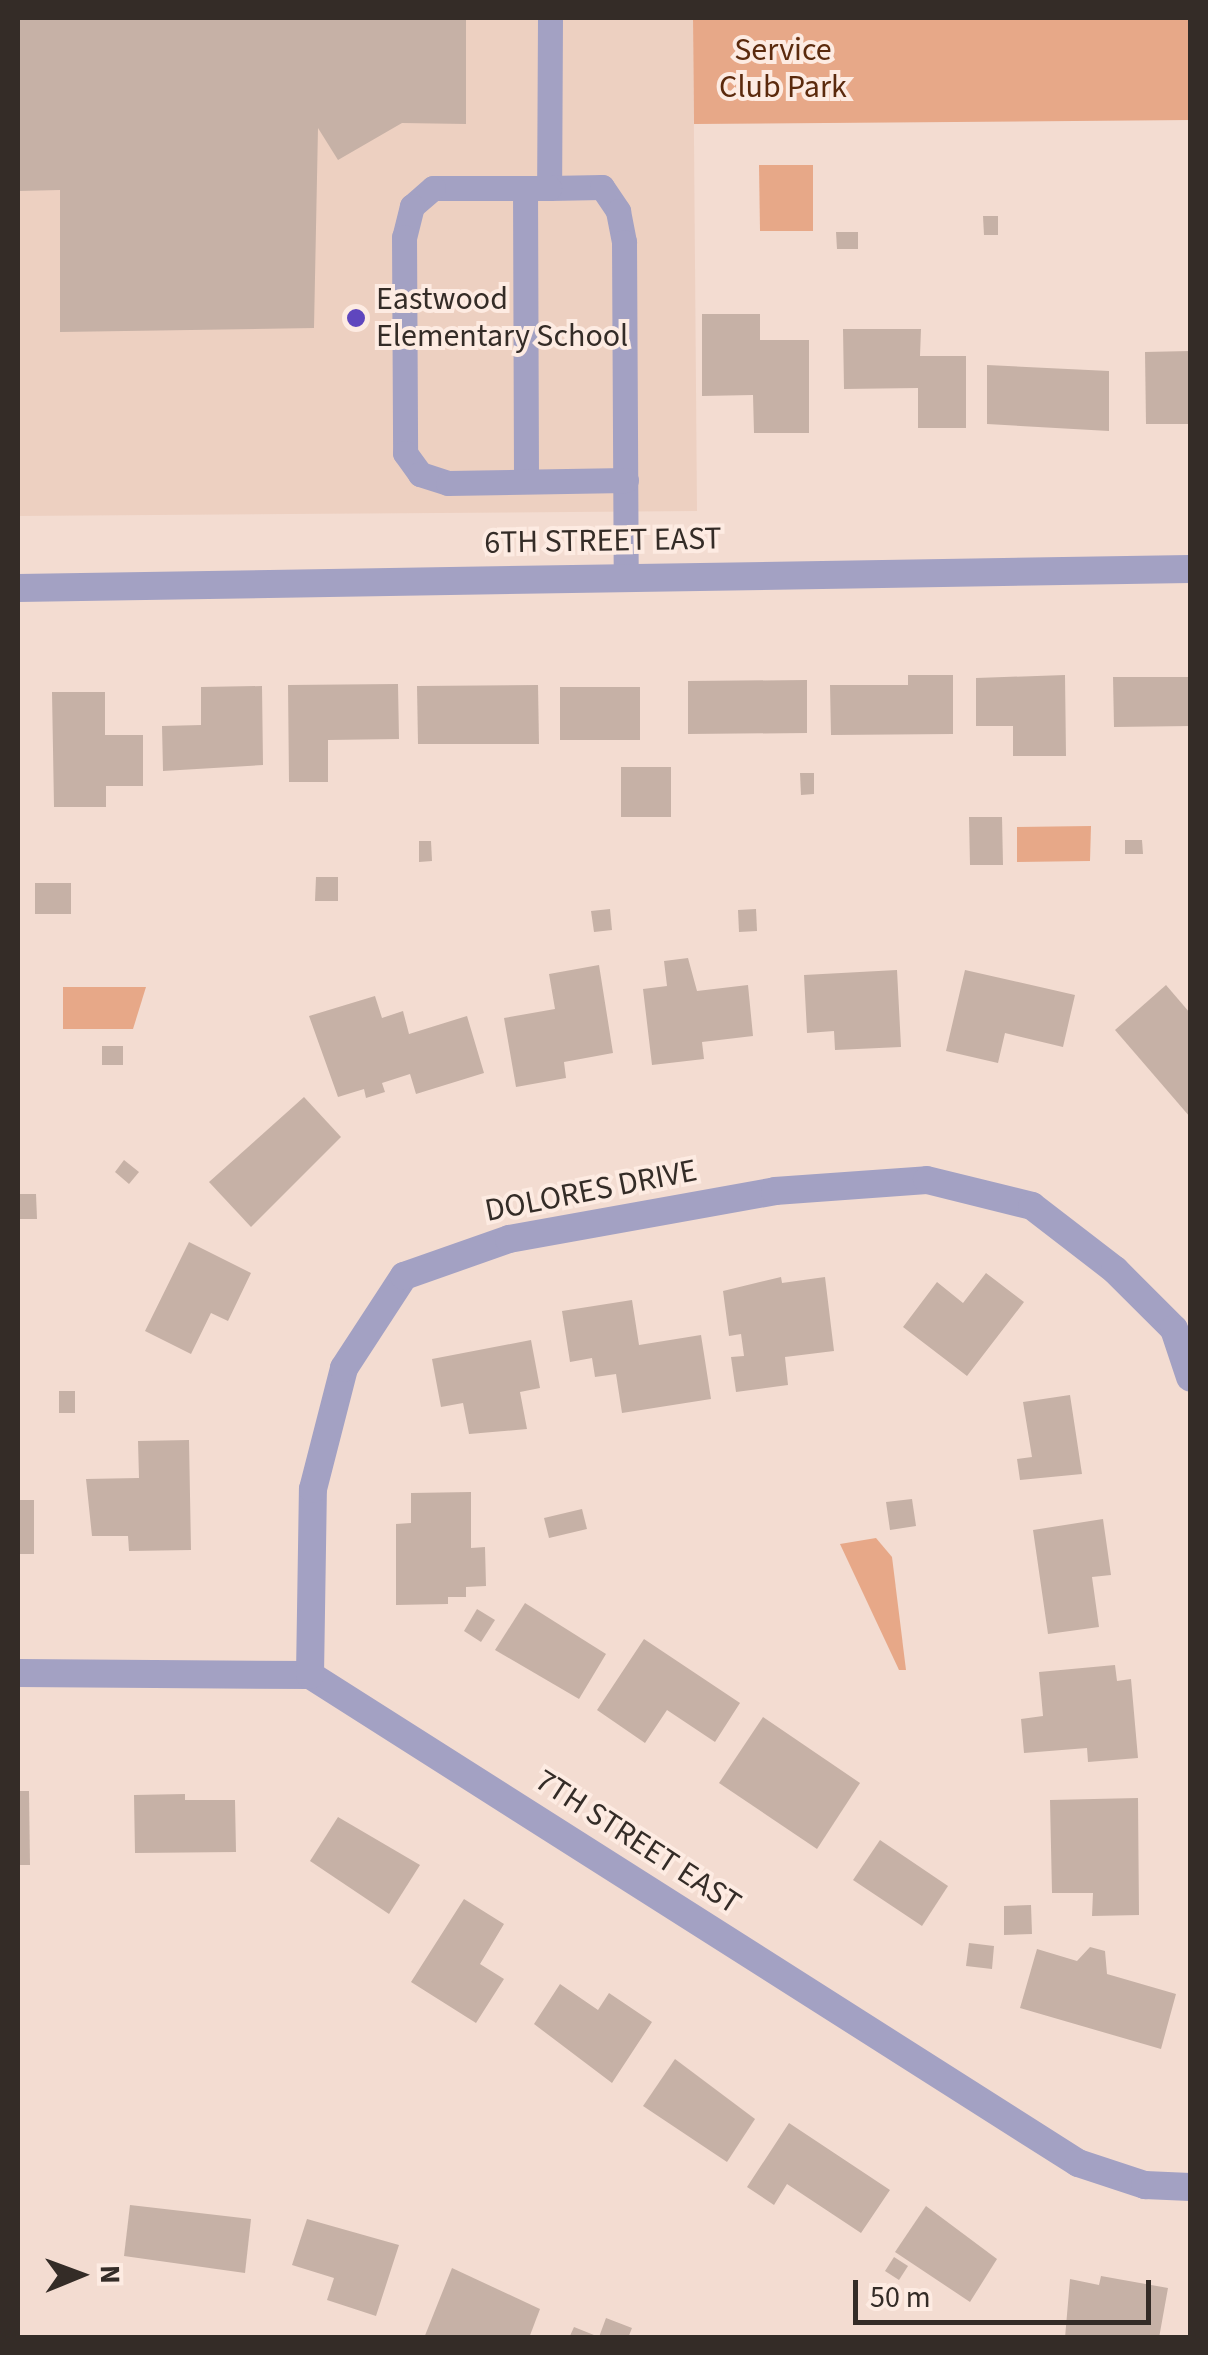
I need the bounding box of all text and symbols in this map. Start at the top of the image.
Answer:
park label: Service Club Park [719,32,847,107]
place label: Eastwood Elementary School [376,281,628,356]
marker: Eastwood Elementary School [345,307,367,329]
street label: 6TH STREET EAST [484,520,722,562]
street label: DOLORES DRIVE [482,1152,700,1230]
street label: 7TH STREET EAST [528,1761,748,1923]
north arrow [30,2225,130,2325]
scale bar [858,2260,1156,2322]
text: N [90,2265,130,2284]
text: 50 m [870,2276,931,2319]

